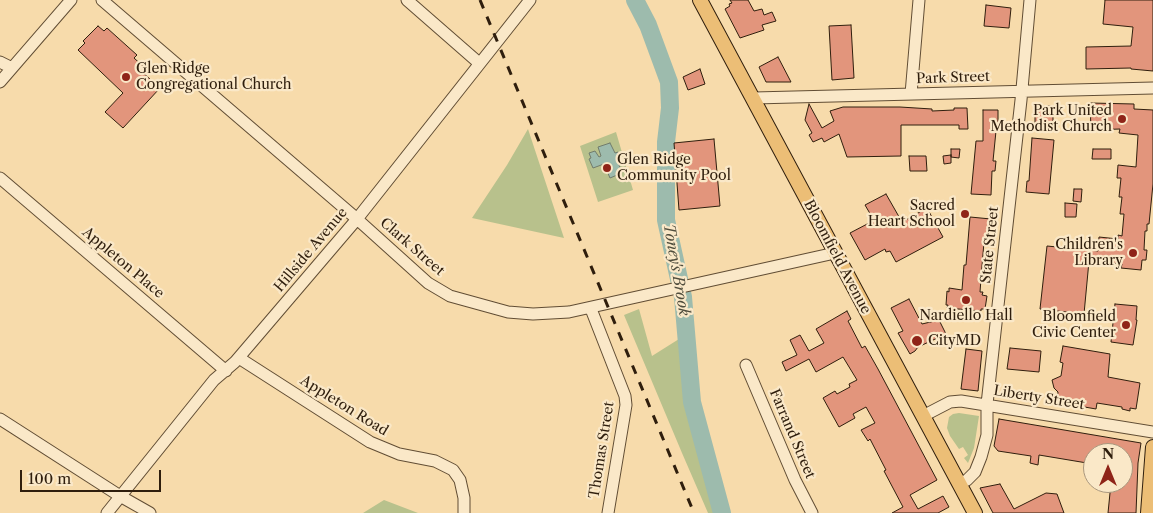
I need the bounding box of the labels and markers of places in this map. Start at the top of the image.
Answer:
place label: Glen Ridge Congregational Church [136,61,292,94]
marker: Glen Ridge Congregational Church [120,71,132,83]
place label: Park United Methodist Church [991,103,1112,136]
marker: Park United Methodist Church [1116,113,1128,125]
place label: Glen Ridge Community Pool [617,152,731,184]
marker: Glen Ridge Community Pool [601,162,613,174]
place label: Sacred Heart School [868,198,955,230]
marker: Sacred Heart School [959,208,971,220]
place label: Children's Library [1055,237,1123,270]
marker: Children's Library [1127,247,1139,259]
marker: Nardiello Hall [960,294,972,306]
place label: Nardiello Hall [919,308,1013,324]
place label: Bloomfield Civic Center [1032,309,1116,342]
marker: Bloomfield Civic Center [1120,319,1132,331]
place label: CityMD [928,333,981,349]
marker: CityMD [910,334,924,348]

